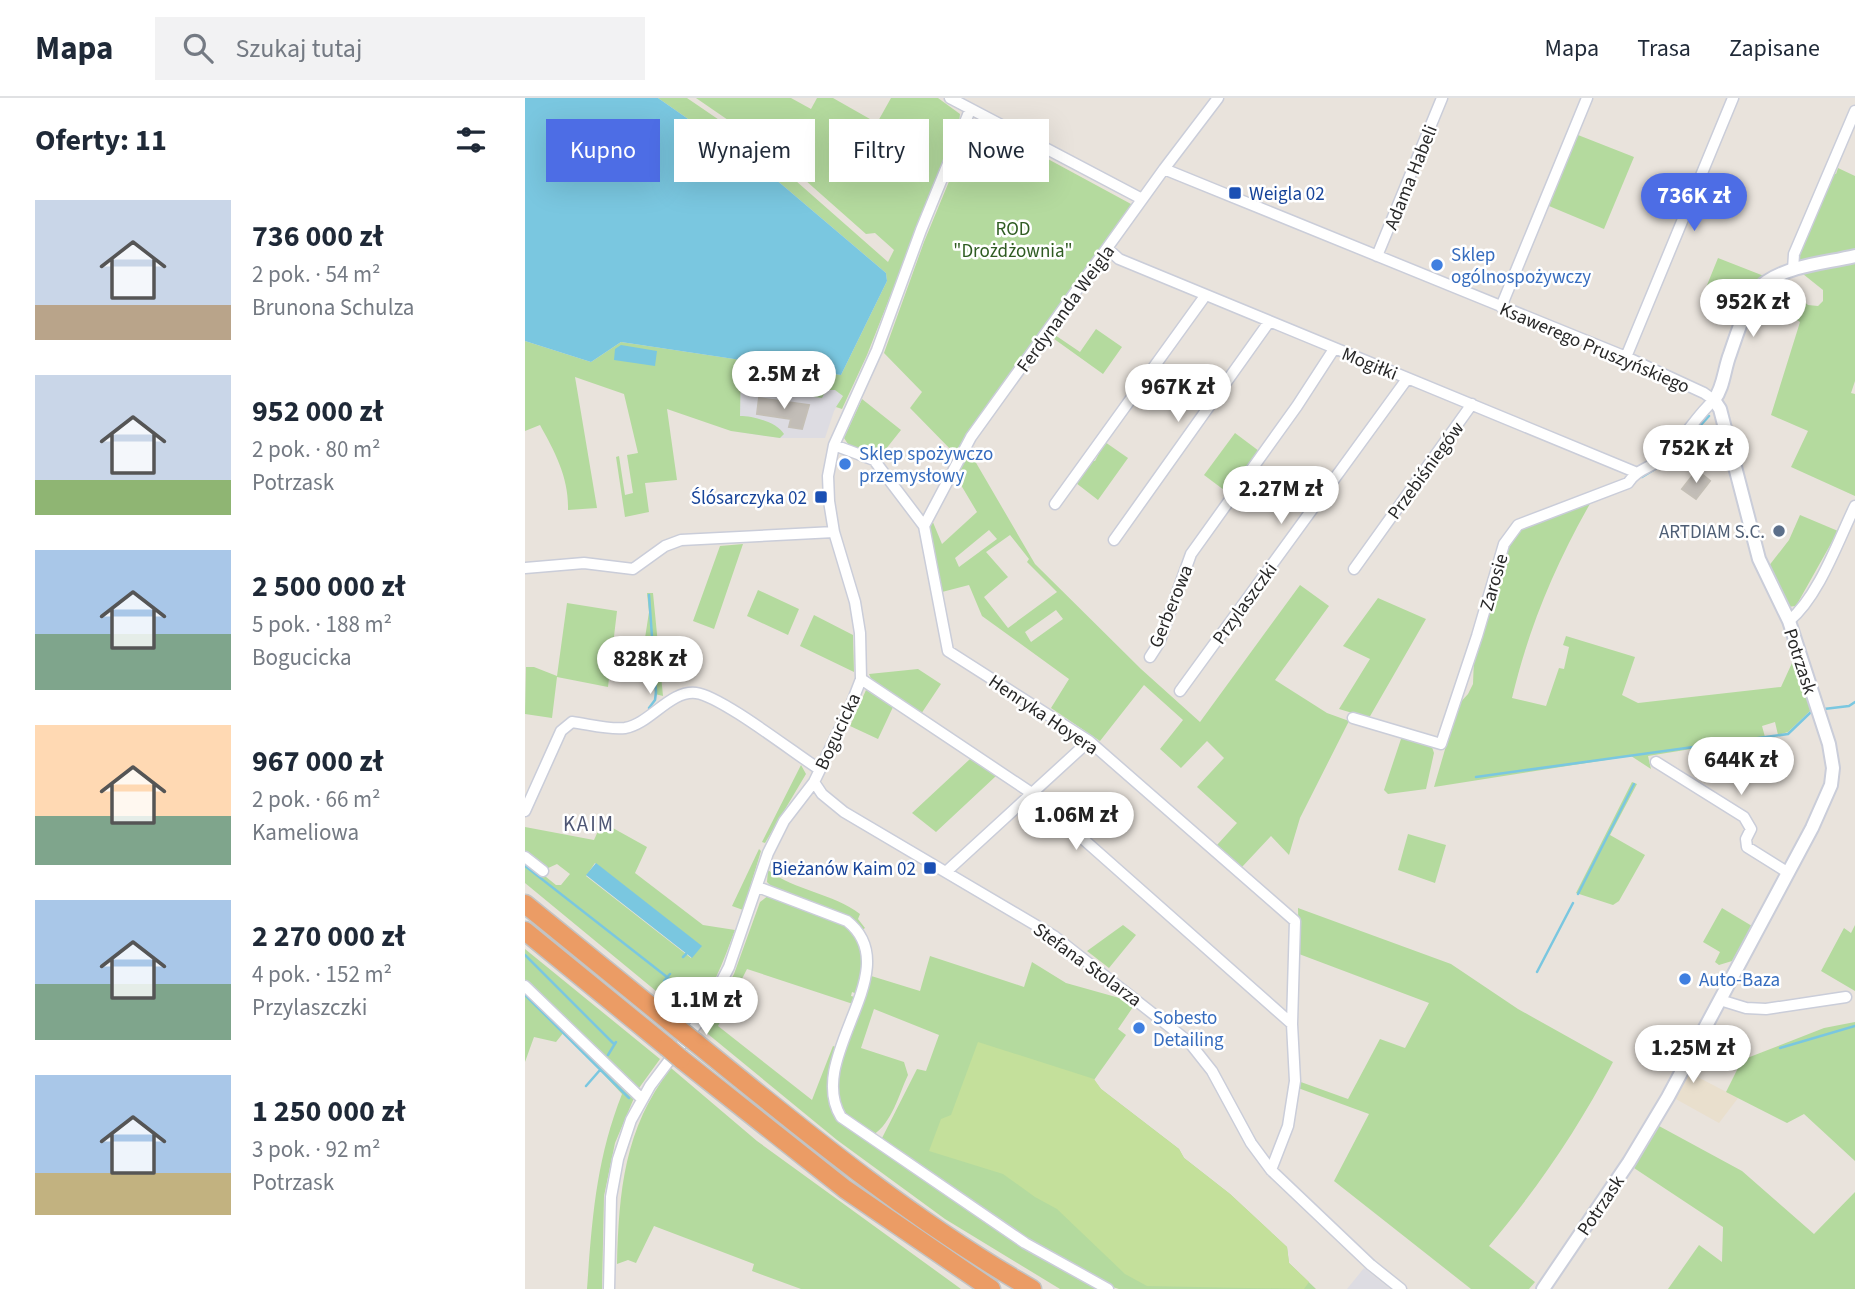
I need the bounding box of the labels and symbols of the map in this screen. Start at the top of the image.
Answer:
street label: Adama Habeli [1378,121,1445,234]
pin: 736K zł [1629,174,1759,233]
place label: Weigla 02 [1249,181,1325,208]
marker: Weigla 02 [1227,185,1243,201]
park label: ROD "Drożdżownia" [953,216,1073,265]
street label: Ferdynanda Weigla [1011,240,1122,378]
place label: Sklep ogólnospożywczy [1451,242,1591,291]
marker: Sklep ogólnospożywczy [1429,257,1445,273]
pin: 952K zł [1688,280,1818,339]
street label: Ksawerego Pruszyńskiego [1495,296,1694,401]
street label: Mogiłki [1337,341,1401,388]
pin: 2.5M zł [719,352,849,411]
pin: 967K zł [1113,364,1243,424]
street label: Przebiśniegów [1381,416,1471,525]
pin: 752K zł [1631,426,1761,485]
place label: Sklep spożywczo przemysłowy [859,441,993,490]
marker: Sklep spożywczo przemysłowy [837,456,853,472]
pin: 2.27M zł [1209,466,1353,526]
place label: Ślósarczyka 02 [691,485,807,512]
marker: Ślósarczyka 02 [813,489,829,505]
place label: ARTDIAM S.C. [1659,519,1765,546]
marker: ARTDIAM S.C. [1771,523,1787,539]
street label: Zarosie [1473,551,1515,614]
street label: Przylaszczki [1206,557,1284,650]
street label: Gerberowa [1143,561,1200,652]
street label: Potrzask [1776,625,1823,698]
pin: 828K zł [585,636,715,696]
street label: Henryka Hoyera [983,668,1103,762]
street label: Bogucicka [809,689,868,775]
pin: 644K zł [1676,738,1806,797]
pin: 1.06M zł [1004,792,1148,852]
district label: KAIM [563,809,615,839]
place label: Bieżanów Kaim 02 [772,856,916,883]
marker: Bieżanów Kaim 02 [922,860,938,876]
street label: Stefana Stolarza [1027,917,1147,1014]
place label: Auto-Baza [1699,967,1780,994]
marker: Auto-Baza [1677,971,1693,987]
pin: 1.1M zł [641,978,771,1037]
place label: Sobesto Detailing [1153,1005,1224,1054]
marker: Sobesto Detailing [1131,1020,1147,1036]
pin: 1.25M zł [1621,1026,1765,1085]
street label: Potrzask [1571,1170,1632,1241]

